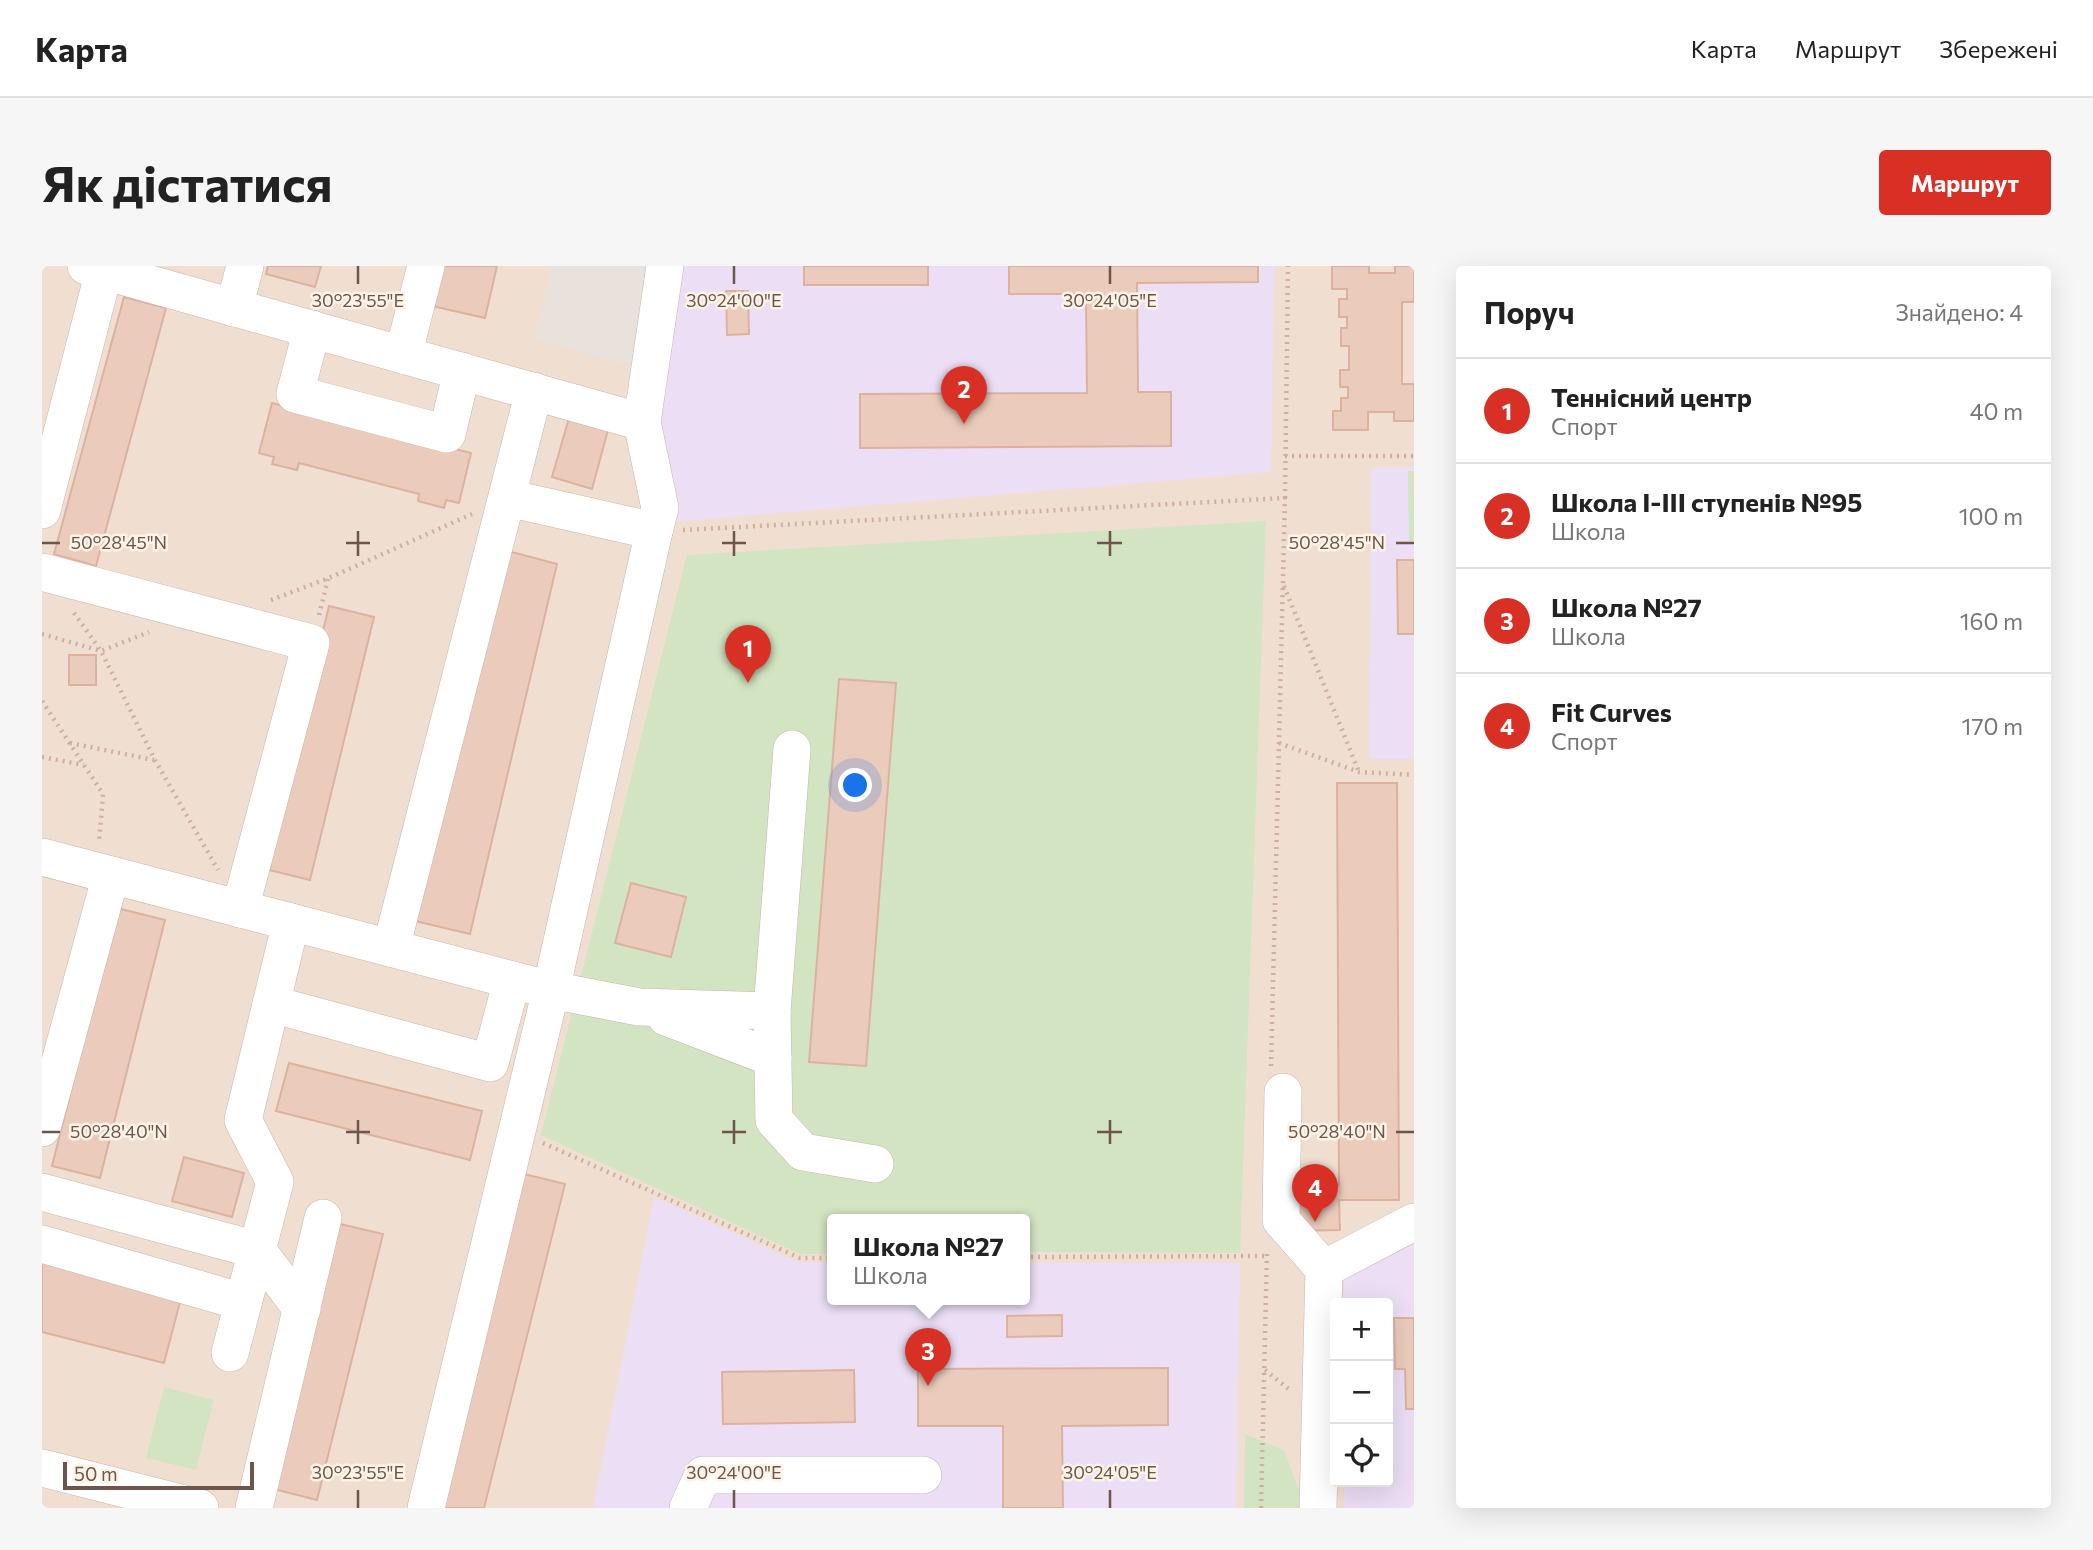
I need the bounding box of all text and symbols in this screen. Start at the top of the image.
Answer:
text: Карта [35,28,128,69]
text: Карта [1691,34,1757,63]
text: Маршрут [1795,34,1901,63]
text: Збережені [1939,34,2058,63]
button: Маршрут [1879,150,2051,215]
text: Як дістатися [42,152,333,212]
text: 30°23'55"E [312,289,404,311]
text: 30°24'00"E [686,289,782,311]
text: 30°24'05"E [1063,289,1157,311]
text: Поруч [1484,293,1575,330]
text: Знайдено: 4 [1896,298,2023,326]
pin: 2 [941,366,987,424]
text: Теннісний центр [1551,381,1752,412]
text: 1 [1502,397,1512,425]
text: 40 m [1970,397,2023,425]
text: Спорт [1551,412,1618,440]
text: Школа І-ІІІ ступенів №95 [1551,486,1862,517]
text: 2 [1500,502,1514,530]
text: 100 m [1959,502,2023,530]
text: Школа [1551,517,1626,545]
text: 50°28'45"N [71,531,167,553]
text: 50°28'45"N [1289,531,1385,553]
text: Школа №27 [1551,591,1702,622]
text: 3 [1500,607,1514,635]
text: 160 m [1960,607,2023,635]
text: Школа [1551,622,1626,650]
pin: 1 [725,625,771,683]
text: Fit Curves [1551,696,1672,727]
text: 4 [1500,712,1514,740]
text: 170 m [1962,712,2023,740]
text: Спорт [1551,727,1618,755]
your location [838,768,872,802]
text: 50°28'40"N [70,1120,168,1142]
text: 50°28'40"N [1288,1120,1386,1142]
pin: 4 [1292,1164,1338,1222]
popup [827,1214,1030,1305]
text: Школа №27 [853,1230,1004,1261]
text: Школа [853,1261,928,1289]
map controls [1330,1298,1393,1487]
button: + [1330,1298,1393,1361]
pin: 3 [905,1328,951,1386]
button: − [1330,1361,1393,1424]
button: locate [1330,1424,1393,1487]
scale bar [63,1459,254,1491]
text: 30°23'55"E [312,1461,404,1483]
text: 30°24'00"E [686,1461,782,1483]
text: 30°24'05"E [1063,1461,1157,1483]
text: 50 m [74,1462,118,1485]

